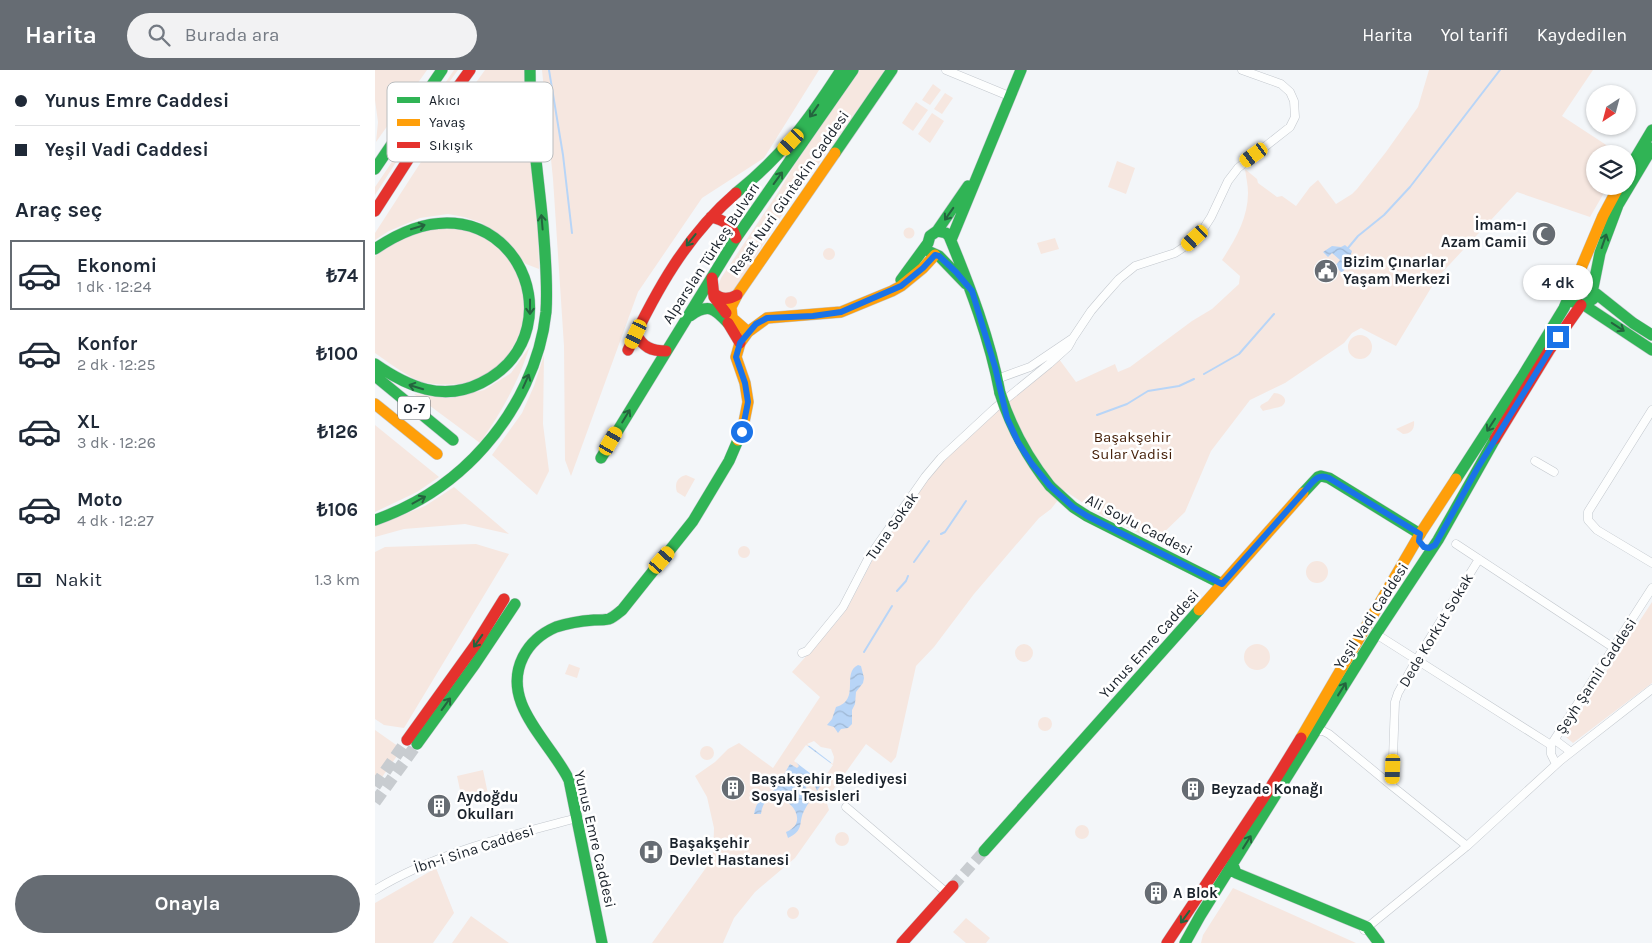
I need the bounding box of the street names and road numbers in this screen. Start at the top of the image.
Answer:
street label: Reşat Nuri Güntekin Caddesi [725,107,853,279]
street label: Alparslan Türkeş Bulvarı [658,179,764,327]
road number: O-7 [398,396,430,419]
street label: Tuna Sokak [862,489,922,563]
street label: Ali Soylu Caddesi [1083,490,1195,560]
street label: Yeşil Vadi Caddesi [1330,559,1412,673]
street label: Dede Korkut Sokak [1395,570,1477,690]
street label: Yunus Emre Caddesi [1095,586,1203,702]
street label: Şeyh Şamil Caddesi [1552,614,1640,738]
street label: Yunus Emre Caddesi [570,769,620,909]
street label: İbn-i Sina Caddesi [412,821,536,877]

